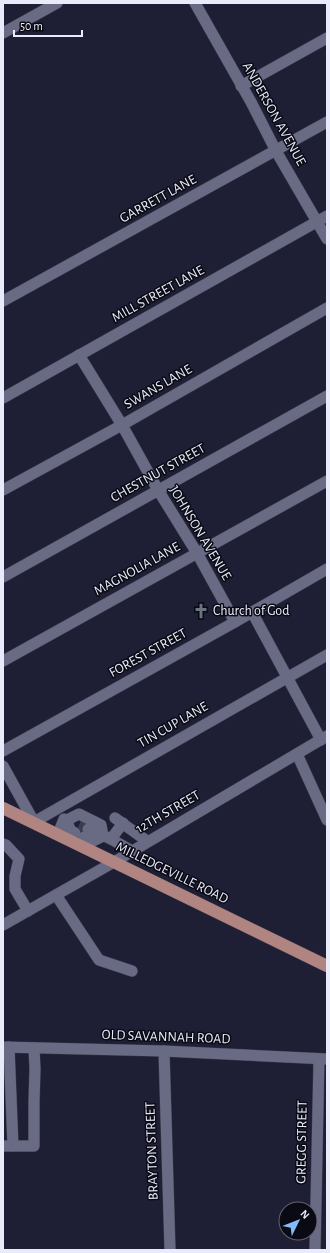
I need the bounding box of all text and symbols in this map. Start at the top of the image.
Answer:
scale bar [14,12,82,38]
text: 50 m [20,20,43,32]
street label: ANDERSON AVENUE [240,60,308,168]
street label: GARRETT LANE [117,172,199,226]
street label: MILL STREET LANE [110,263,207,325]
street label: SWANS LANE [122,362,194,412]
street label: CHESTNUT STREET [108,441,208,505]
street label: JOHNSON AVENUE [166,484,234,583]
street label: MAGNOLIA LANE [92,540,182,598]
church icon: Church of God [192,602,210,620]
place label: Church of God [213,604,289,618]
street label: FOREST STREET [107,626,189,680]
street label: TIN CUP LANE [136,699,211,751]
street label: 12TH STREET [134,788,202,836]
street label: MILLEDGEVILLE ROAD [114,840,230,906]
street label: OLD SAVANNAH ROAD [101,1028,231,1046]
street label: GREGG STREET [294,1100,310,1184]
street label: BRAYTON STREET [143,1101,161,1200]
north arrow [278,1201,318,1241]
text: N [298,1208,312,1221]

